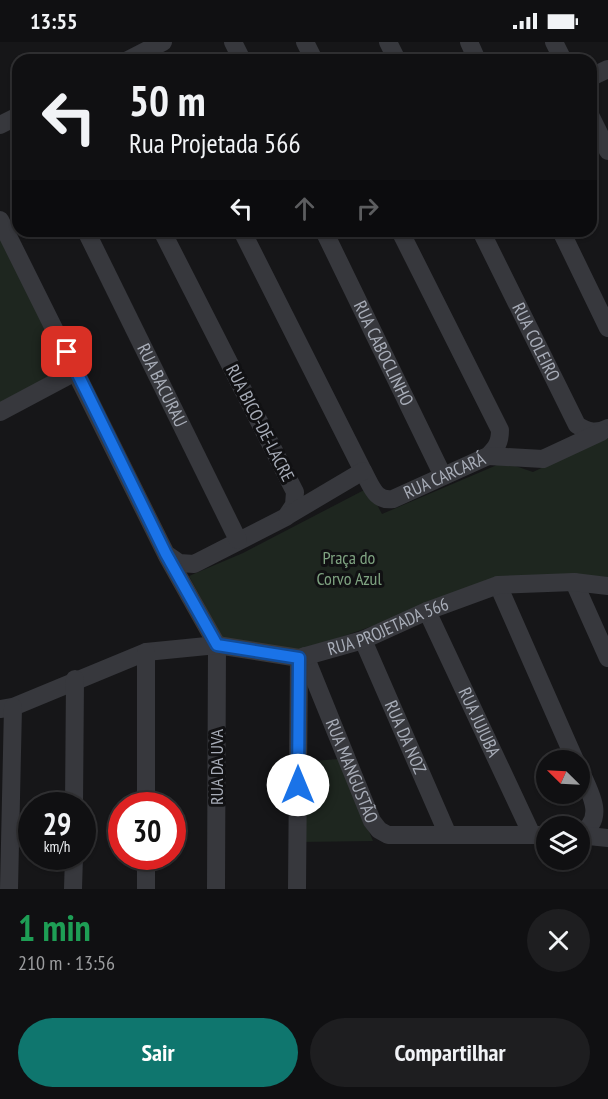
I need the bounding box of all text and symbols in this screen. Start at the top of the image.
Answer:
text: 13:55 [30,7,78,35]
text: 50 m [129,73,206,128]
icon: left [30,78,108,156]
text: Rua Projetada 566 [129,126,301,160]
icon: left [225,192,258,225]
icon: ahead [288,192,321,225]
icon: right [351,192,384,225]
street label: RUA CABOCLINHO [349,297,419,409]
street label: RUA COLEIRO [507,299,566,385]
pin [41,326,92,377]
icon: arrive [50,335,83,368]
street label: RUA BACURAU [132,340,193,431]
street label: RUA BICO-DE-LACRE [221,360,300,485]
street label: RUA CARCARÁ [400,447,489,504]
park label: Praça do Corvo Azul [316,546,382,590]
street label: RUA PROJETADA 566 [325,592,452,660]
street label: RUA JUJUBA [453,684,506,761]
street label: RUA DA NOZ [380,697,432,777]
street label: RUA MANGUSTÃO [321,715,384,826]
street label: RUA DA UVA [205,728,228,805]
north arrow [536,750,590,804]
map controls [536,750,590,870]
position arrow [266,753,330,817]
speed limit sign: 30 [108,792,186,870]
text: 29 [43,804,71,843]
button: layers [536,816,590,870]
text: km/h [44,837,70,856]
text: 1 min [18,904,91,951]
button: close [527,909,590,972]
text: 210 m · 13:56 [18,950,115,976]
button: Sair [18,1018,298,1087]
button: Compartilhar [310,1018,590,1087]

